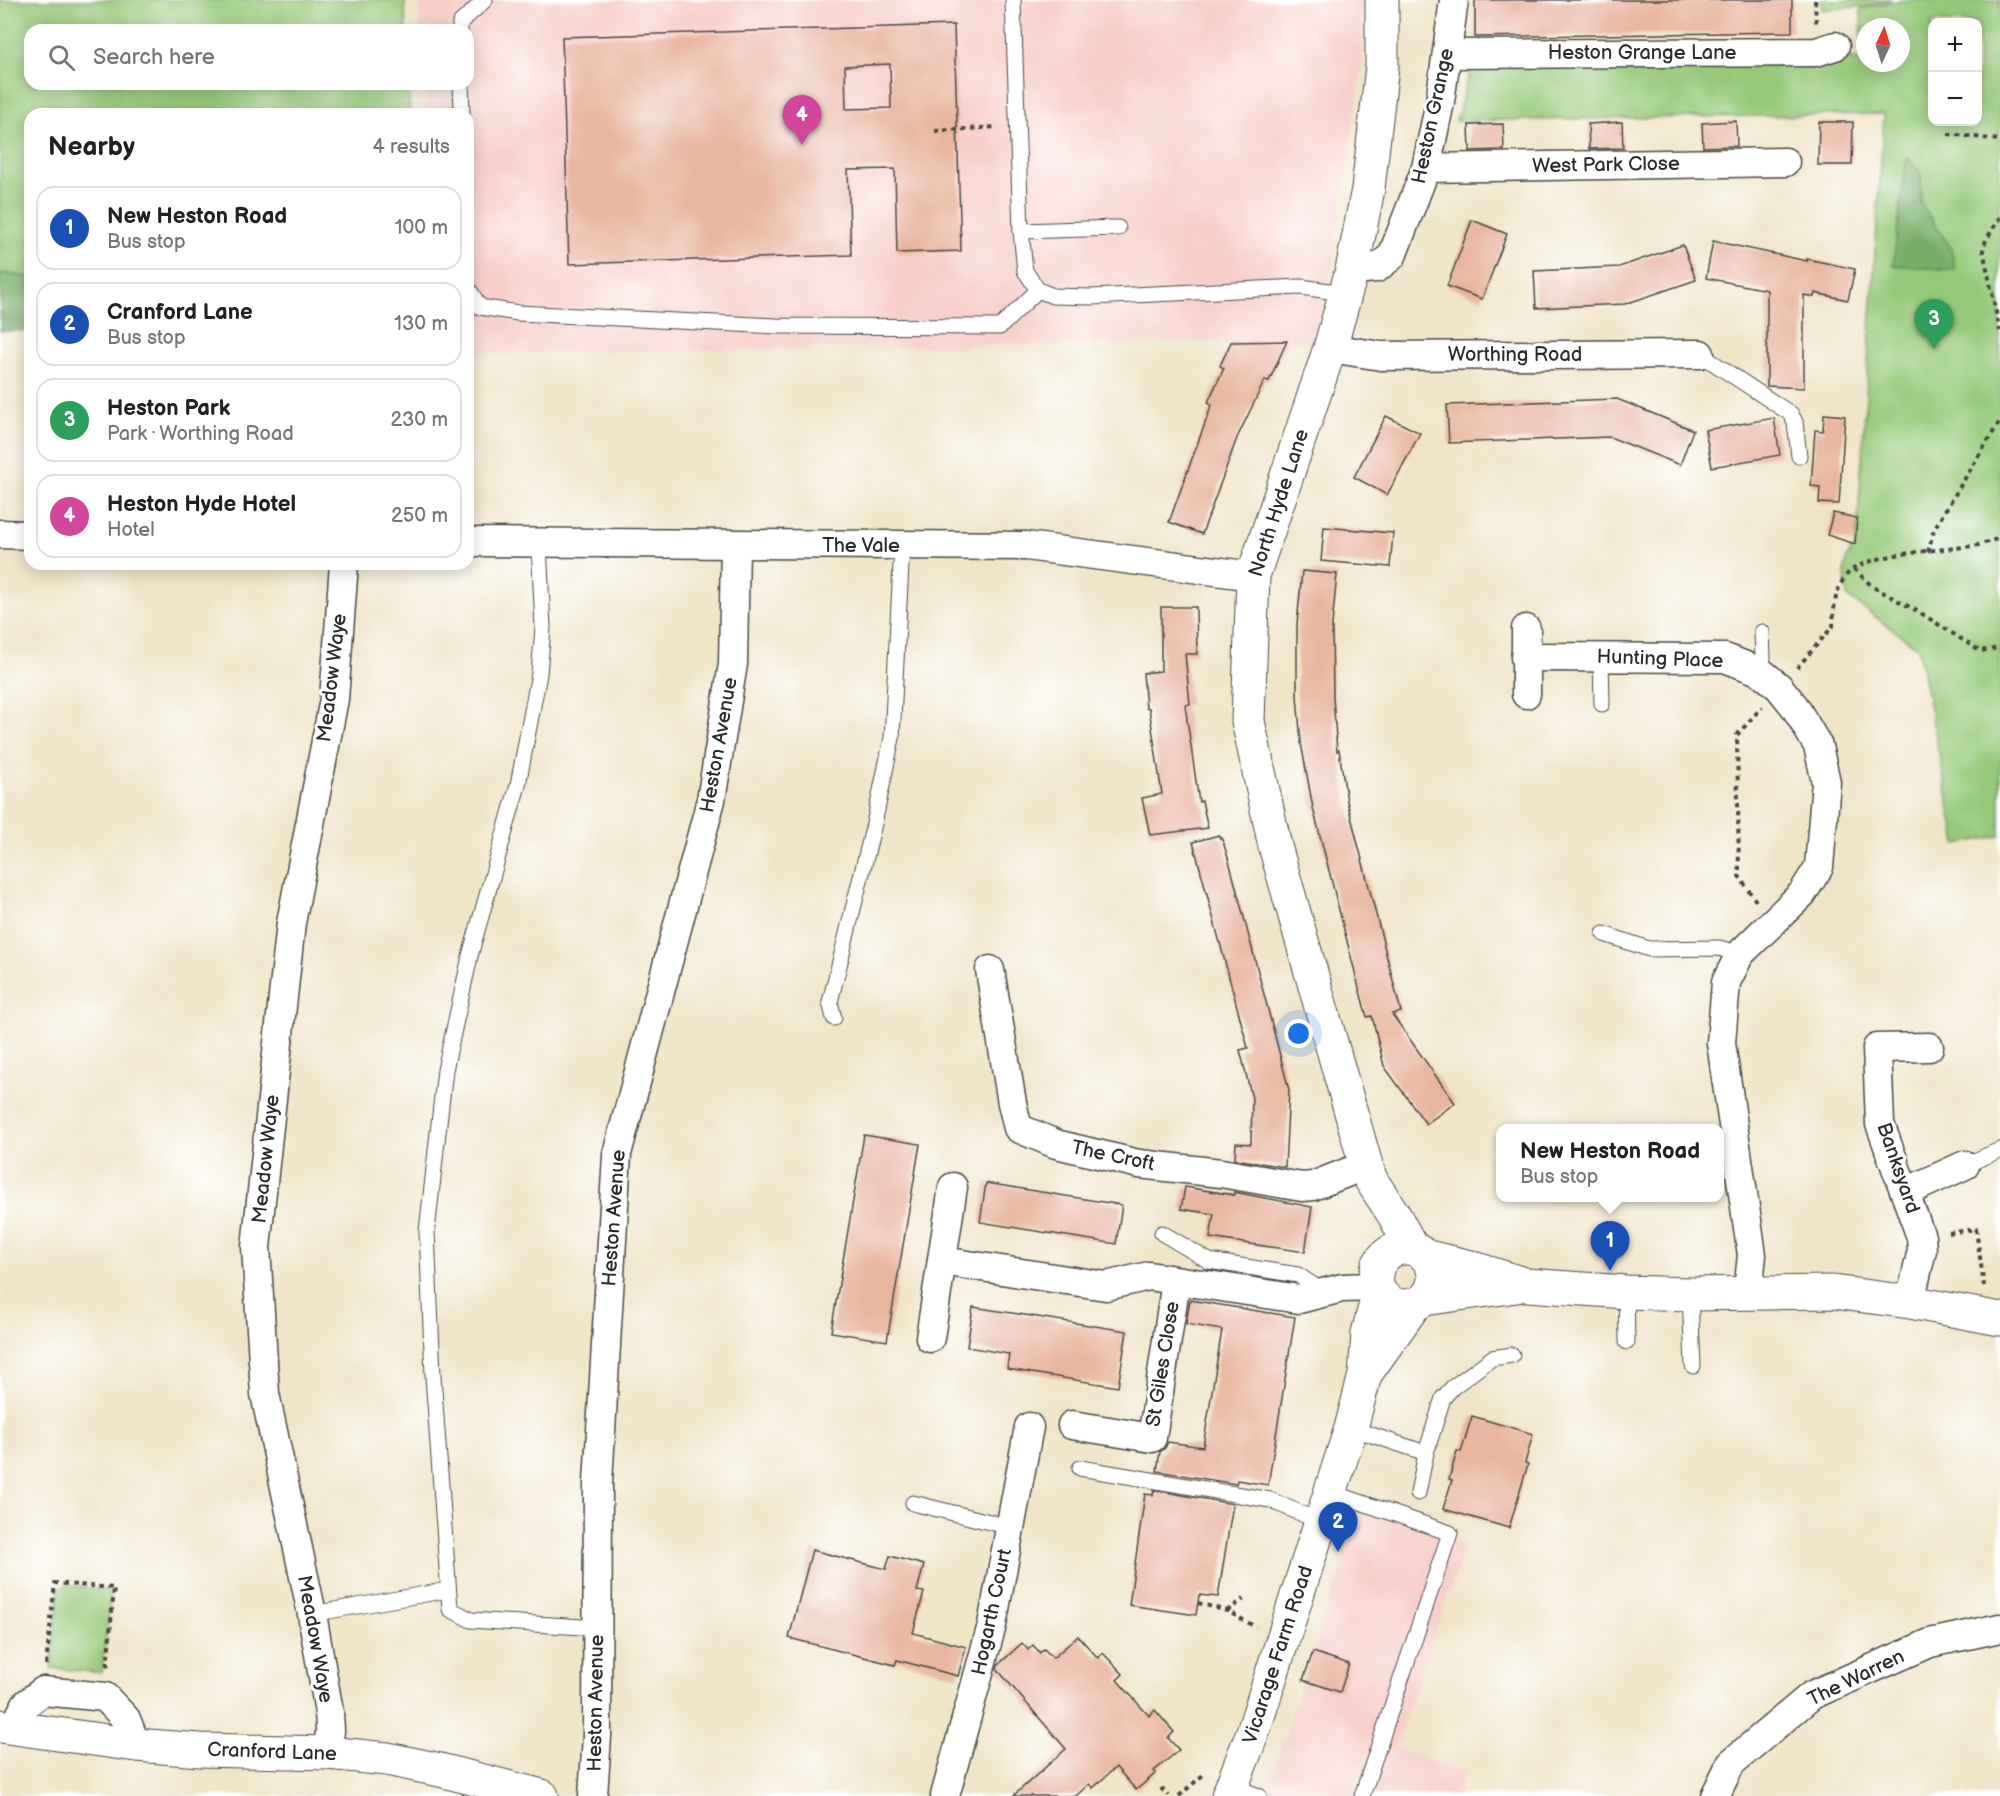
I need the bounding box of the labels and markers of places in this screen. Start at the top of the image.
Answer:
pin: 4 [782,96,822,145]
pin: 3 [1914,300,1954,349]
pin: 1 [1590,1222,1630,1271]
pin: 2 [1318,1502,1358,1552]

